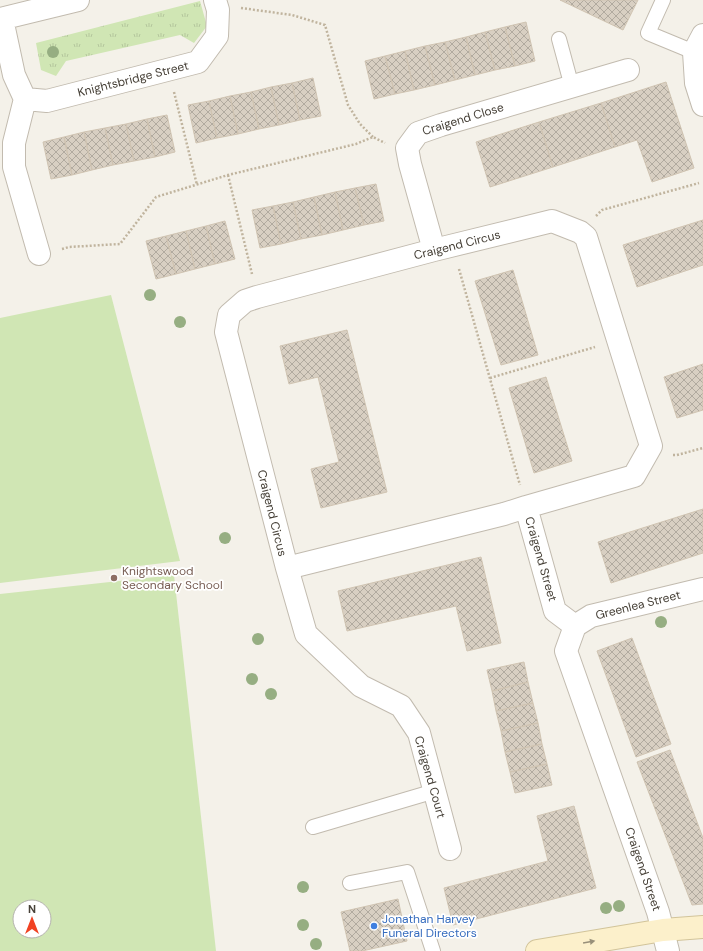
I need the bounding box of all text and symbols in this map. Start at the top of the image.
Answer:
street label: Knightsbridge Street [76,57,190,101]
street label: Craigend Close [420,99,506,139]
street label: Craigend Circus [412,226,502,264]
street label: Craigend Circus [253,468,291,558]
street label: Craigend Street [521,515,561,603]
place label: Knightswood Secondary School [122,563,223,593]
marker: Knightswood Secondary School [109,573,119,583]
street label: Greenlea Street [594,587,682,623]
street label: Craigend Court [411,734,449,820]
street label: Craigend Street [621,825,665,913]
north arrow [12,899,52,939]
text: N [28,902,36,916]
place label: Jonathan Harvey Funeral Directors [382,911,477,941]
marker: Jonathan Harvey Funeral Directors [369,921,379,931]
one-way arrow [583,939,596,945]

